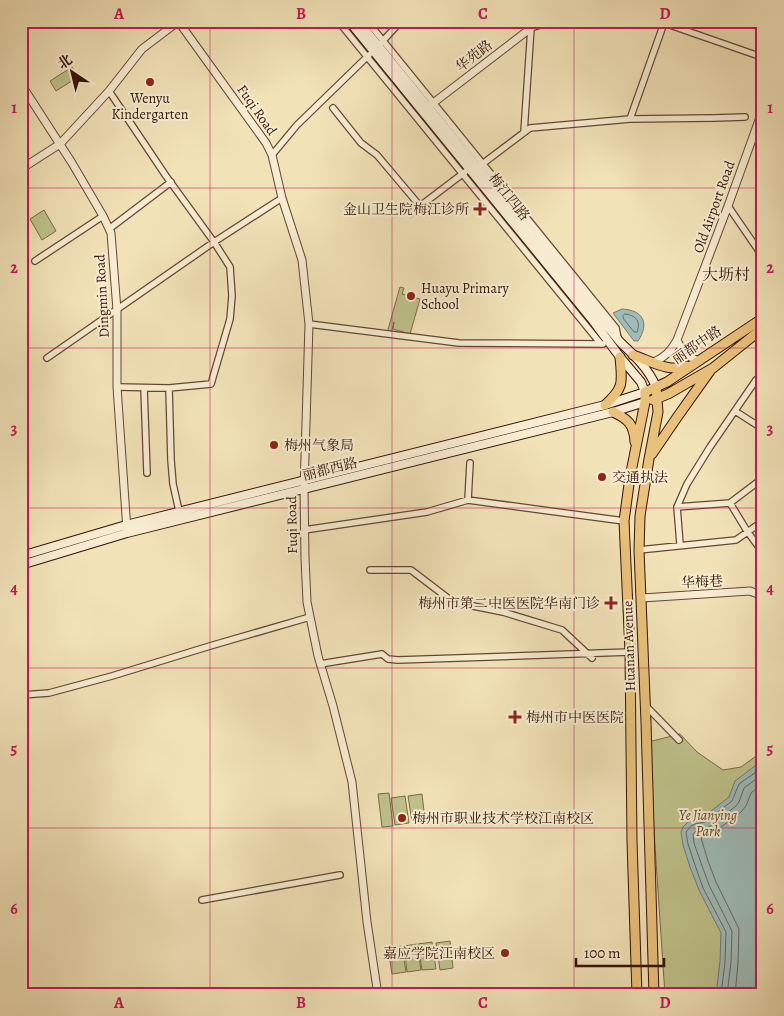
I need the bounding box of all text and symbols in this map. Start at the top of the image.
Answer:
text: A [113,3,125,25]
text: B [296,3,306,25]
text: C [478,3,488,25]
text: D [659,3,671,25]
street label: 华苑路 [452,36,496,76]
north arrow [48,48,98,98]
text: 北 [54,50,76,74]
marker: Wenyu Kindergarten [144,76,156,88]
street label: Fuqi Road [233,81,282,140]
place label: Wenyu Kindergarten [112,89,189,124]
text: 1 [11,97,17,119]
text: 1 [767,97,773,119]
street label: Old Airport Road [689,158,740,256]
street label: 梅江四路 [484,169,534,225]
place label: 金山卫生院梅江诊所 [343,200,469,219]
marker: 金山卫生院梅江诊所 [473,202,487,216]
street label: Dingmin Road [90,253,114,338]
text: 2 [10,257,18,279]
text: 2 [766,257,774,279]
district label: 大坜村 [702,264,750,286]
place label: Huayu Primary School [421,279,510,314]
marker: Huayu Primary School [405,290,417,302]
street label: 丽都中路 [668,321,726,369]
text: 3 [11,418,18,440]
text: 3 [767,418,774,440]
place label: 梅州气象局 [284,436,354,455]
marker: 梅州气象局 [268,439,280,451]
street label: 丽都西路 [301,453,359,485]
place label: 交通执法 [612,468,668,487]
marker: 交通执法 [596,471,608,483]
street label: Fuqi Road [282,495,302,554]
street label: 华梅巷 [681,571,723,593]
text: 4 [10,578,18,600]
text: 4 [766,578,774,600]
place label: 梅州市第二中医医院华南门诊 [418,594,600,613]
marker: 梅州市第二中医医院华南门诊 [604,596,618,610]
street label: Huanan Avenue [618,600,640,692]
place label: 梅州市中医医院 [526,708,624,727]
marker: 梅州市中医医院 [508,710,522,724]
text: 5 [11,738,18,760]
text: 5 [767,738,774,760]
park label: Ye Jianying Park [679,806,738,841]
place label: 梅州市职业技术学校江南校区 [412,809,594,828]
marker: 梅州市职业技术学校江南校区 [396,812,408,824]
text: 6 [10,898,18,920]
text: 6 [766,898,774,920]
scale bar [576,936,664,968]
text: 100 m [584,943,621,963]
place label: 嘉应学院江南校区 [383,944,495,963]
marker: 嘉应学院江南校区 [499,947,511,959]
text: A [113,992,125,1014]
text: B [296,992,306,1014]
text: C [478,992,488,1014]
text: D [659,992,671,1014]

